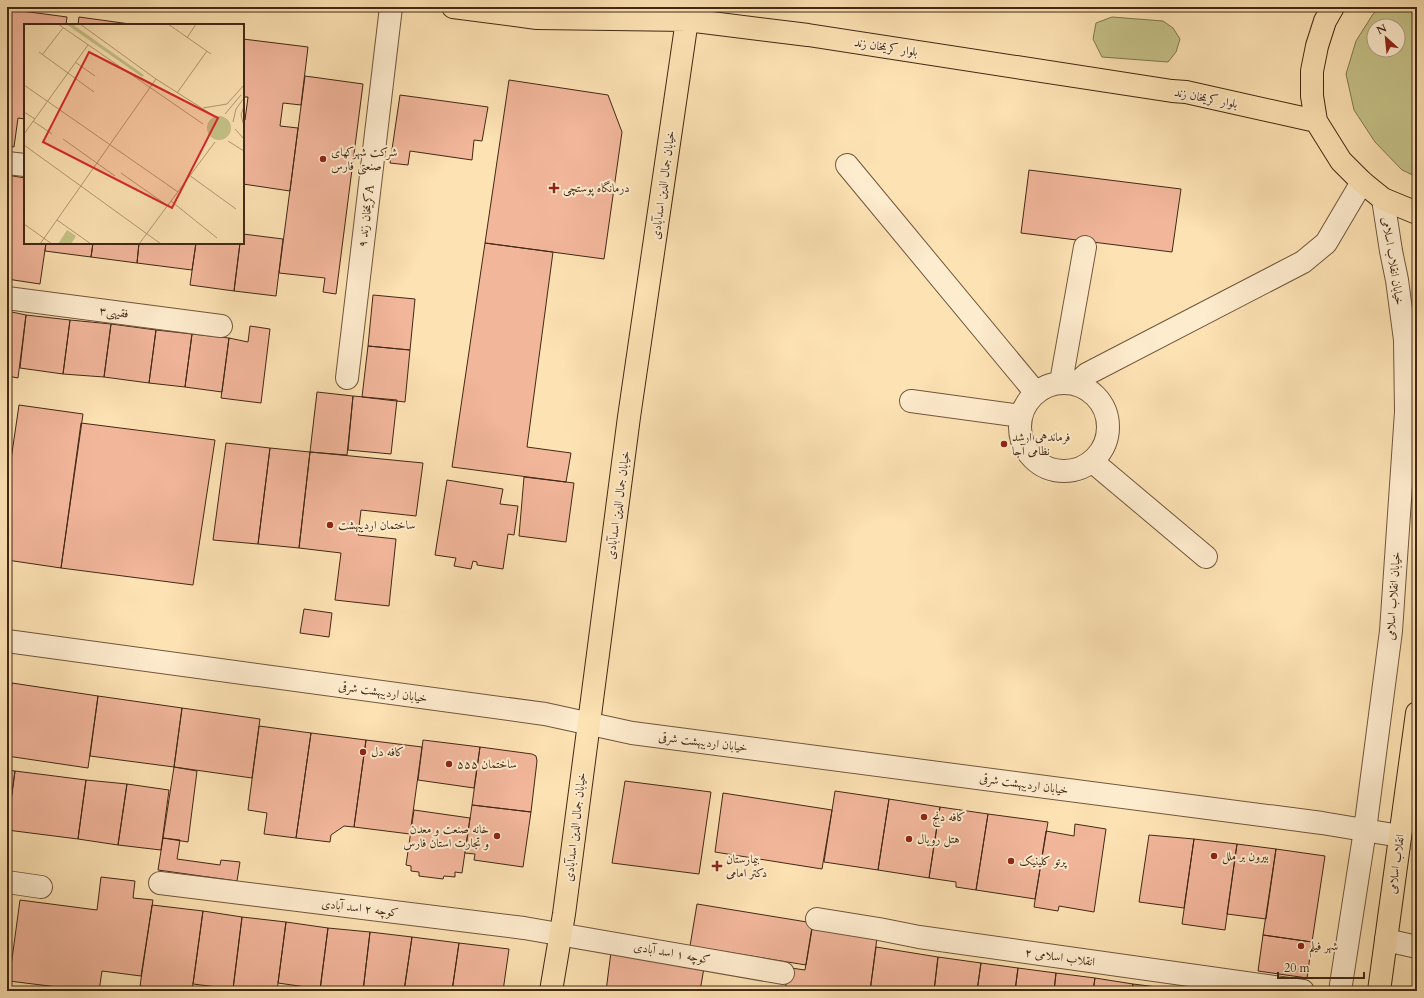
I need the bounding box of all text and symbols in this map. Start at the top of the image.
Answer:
north arrow [1366,18,1406,58]
text: N [1374,20,1390,38]
inset map [24,24,244,244]
street label: بلوار کریمخان زند [853,34,919,60]
street label: بلوار کریمخان زند [1173,84,1239,112]
street label: خیابان جمال الدین اسدآبادی [647,129,679,240]
place label: شرکت شهرکهای صنعتی فارس [331,144,397,175]
marker: شرکت شهرکهای صنعتی فارس [318,154,328,164]
place label: درمانگاه پوستچی [563,180,630,197]
marker: درمانگاه پوستچی [548,182,560,194]
street label: کریمخان زند ۹A [354,183,378,248]
street label: خیابان انقلاب اسلامی [1378,216,1408,306]
street label: فقیهی۳ [98,302,129,323]
place label: فرماندهی ارشد نظامی آجا [1012,429,1070,459]
marker: فرماندهی ارشد نظامی آجا [999,439,1009,449]
street label: خیابان جمال الدین اسدآبادی [602,449,634,560]
place label: ساختمان اردیبهشت [338,517,415,533]
marker: ساختمان اردیبهشت [325,520,335,530]
street label: خیابان انقلاب اسلامی [1382,551,1404,641]
street label: خیابان اردیبهشت شرقی [337,678,429,706]
street label: خیابان اردیبهشت شرقی [658,729,749,755]
place label: کافه دل [371,744,404,760]
marker: کافه دل [358,747,368,757]
place label: ساختمان ۵۵۵ [457,756,517,772]
marker: ساختمان ۵۵۵ [444,759,454,769]
street label: خیابان اردیبهشت شرقی [978,770,1070,798]
street label: خیابان جمال الدین اسدآبادی [560,771,590,882]
place label: کافه دنج [932,809,966,827]
marker: کافه دنج [919,812,929,822]
place label: خانه صنعت و معدن و تجارت استان فارس [403,821,489,851]
marker: خانه صنعت و معدن و تجارت استان فارس [492,831,502,841]
place label: هتل رویال [917,831,960,848]
street label: انقلاب اسلامی [1384,833,1408,895]
marker: هتل رویال [904,834,914,844]
place label: بیرون بر ملل [1222,848,1269,865]
place label: بیمارستان دکتر امامی [726,851,767,881]
marker: بیرون بر ملل [1209,851,1219,861]
place label: پرتو کلینیک [1019,853,1068,869]
marker: پرتو کلینیک [1006,856,1016,866]
marker: بیمارستان دکتر امامی [711,860,723,872]
street label: کوچه ۲ اسد آبادی [320,895,400,922]
street label: کوچه ۱ اسد آبادی [632,938,712,969]
place label: شهر فیلم [1309,938,1338,958]
marker: شهر فیلم [1296,941,1306,951]
street label: ۲ انقلاب اسلامی [1024,944,1096,970]
scale bar [1278,954,1364,980]
text: 20 m [1284,960,1311,976]

